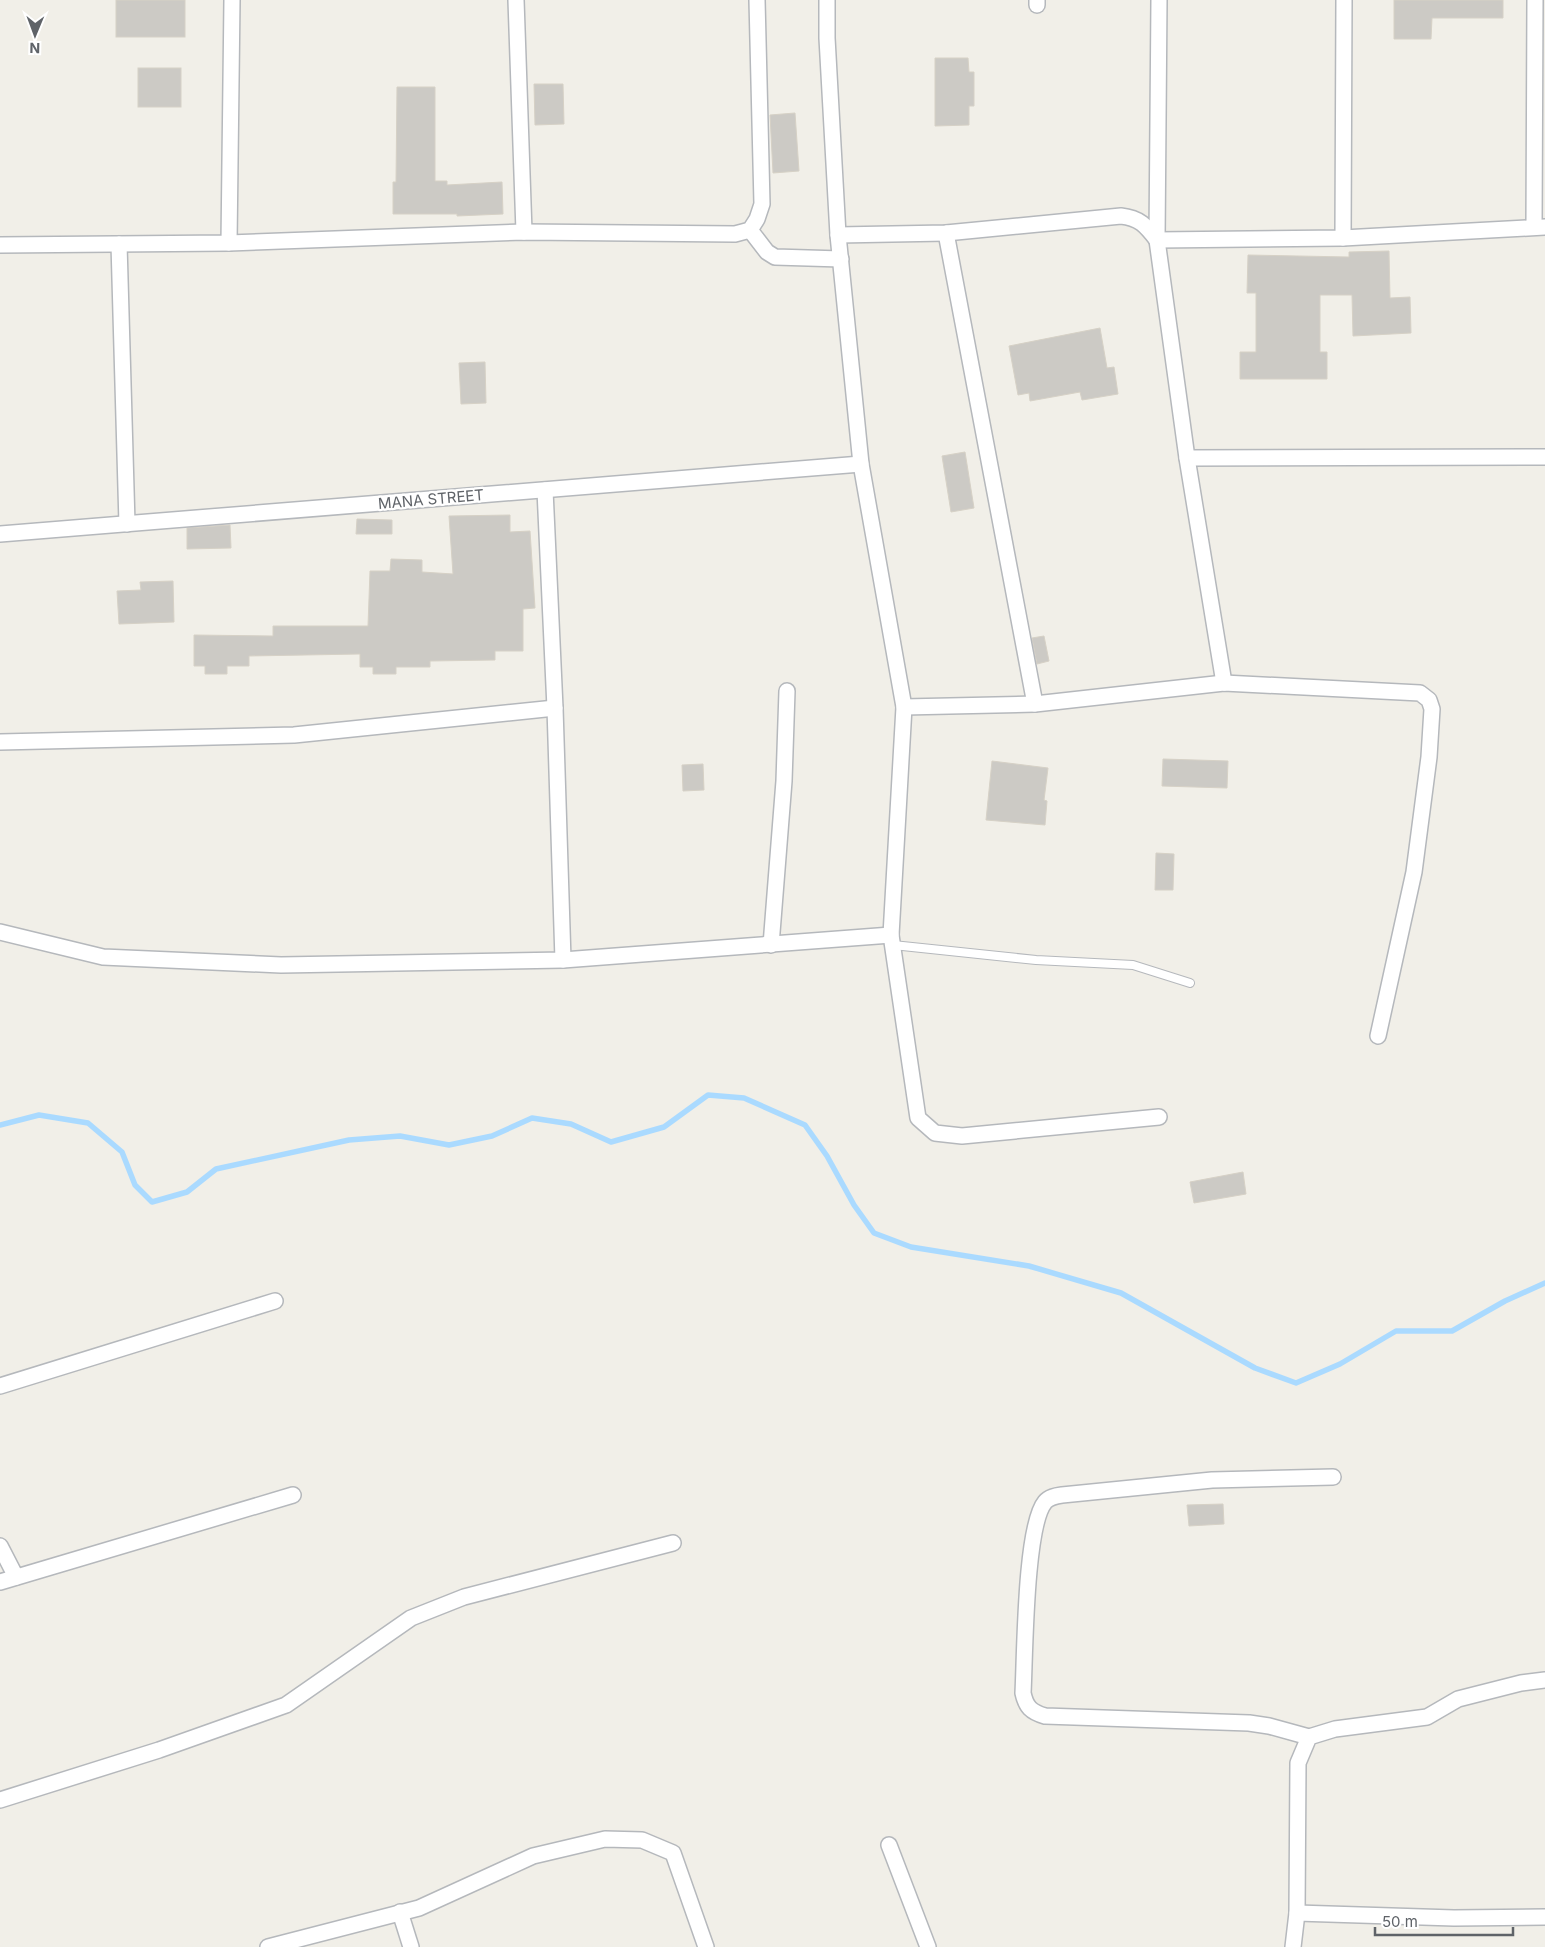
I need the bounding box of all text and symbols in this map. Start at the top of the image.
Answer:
north arrow [10,10,60,60]
text: N [29,40,40,57]
street label: MANA STREET [377,485,485,513]
scale bar [1375,1904,1512,1936]
text: 50 m [1382,1912,1418,1931]

